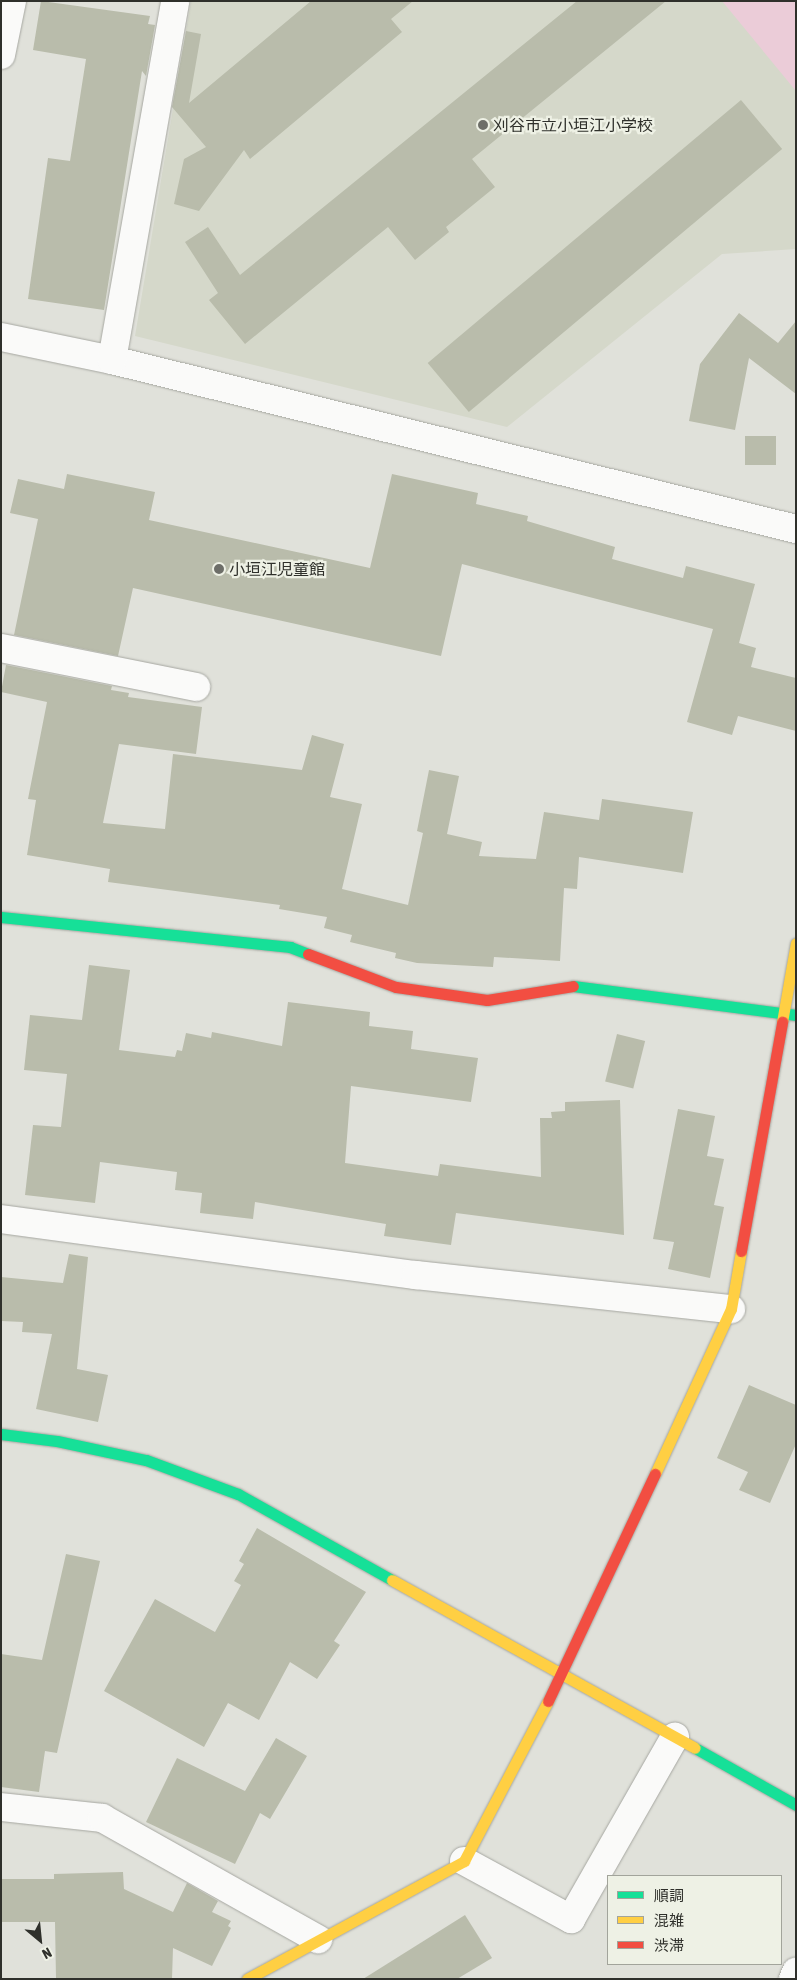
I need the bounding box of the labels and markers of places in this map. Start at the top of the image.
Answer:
place label: 刈谷市立小垣江小学校 [493,115,653,135]
marker: 刈谷市立小垣江小学校 [477,119,489,131]
place label: 小垣江児童館 [229,559,325,579]
marker: 小垣江児童館 [213,563,225,575]

